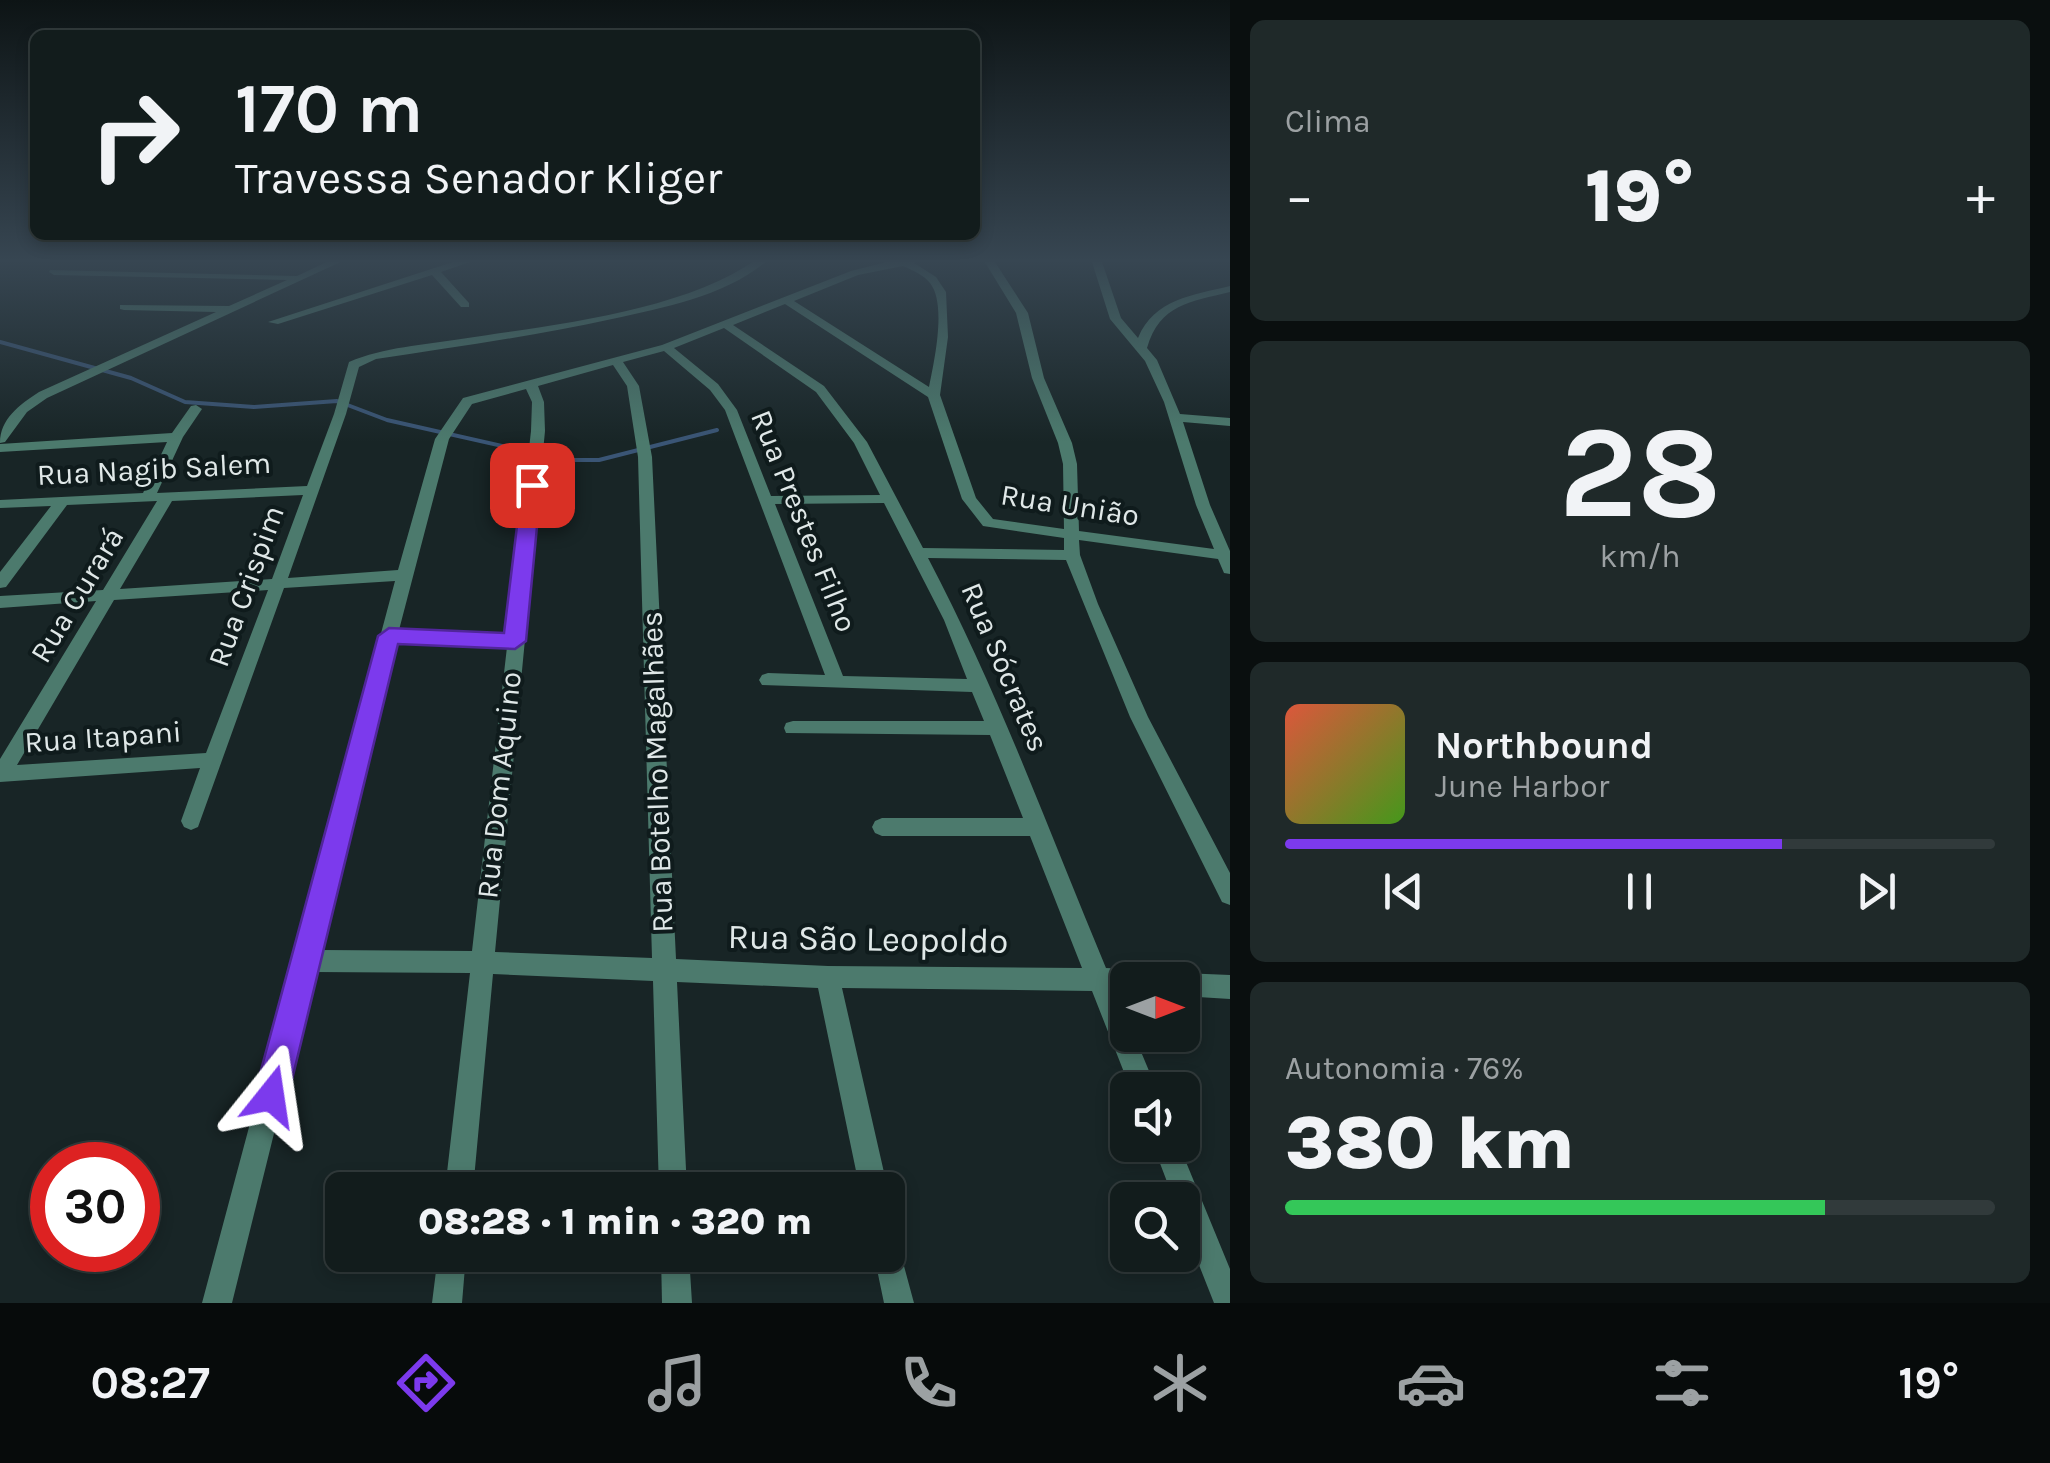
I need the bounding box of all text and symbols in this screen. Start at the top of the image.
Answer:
text: 170 m [235,68,423,150]
icon: right [70,70,200,200]
text: Clima [1285,103,1371,140]
text: Travessa Senador Kliger [235,152,722,204]
text: 19° [1585,152,1695,240]
text: − [1285,164,1314,228]
text: + [1966,164,1995,228]
text: 28 [1559,397,1721,549]
street label: Rua Prestes Filho [743,405,865,637]
pin [490,443,575,528]
street label: Rua Nagib Salem [36,445,272,493]
icon: arrive [505,458,560,513]
street label: Rua União [998,476,1142,534]
street label: Rua Crispim [200,501,292,671]
street label: Rua Curará [23,521,131,669]
text: km/h [1599,538,1681,575]
street label: Rua Sócrates [953,577,1057,757]
street label: Rua Botelho Magalhães [633,611,681,933]
street label: Rua Dom Aquino [469,670,529,900]
street label: Rua Itapani [23,714,183,760]
text: Northbound [1435,723,1653,768]
text: June Harbor [1435,768,1609,805]
icon: previous [1376,864,1431,919]
icon: pause [1612,864,1667,919]
icon: next [1849,864,1904,919]
street label: Rua São Leopoldo [727,916,1009,962]
north arrow [1110,962,1200,1052]
map controls [1110,962,1200,1272]
position arrow [219,1044,323,1148]
text: Autonomia · 76% [1285,1050,1524,1087]
button: sound [1110,1072,1200,1162]
text: 380 km [1285,1099,1575,1187]
speed limit sign: 30 [30,1142,160,1272]
button: search [1110,1182,1200,1272]
text: 08:28 · 1 min · 320 m [418,1199,812,1244]
icon: directions [391,1348,461,1418]
icon: music [642,1348,712,1418]
icon: phone [894,1348,964,1418]
icon: climate [1145,1348,1215,1418]
icon: car [1396,1348,1466,1418]
icon: filters [1647,1348,1717,1418]
text: 08:27 [91,1357,210,1409]
text: 19° [1898,1357,1959,1409]

